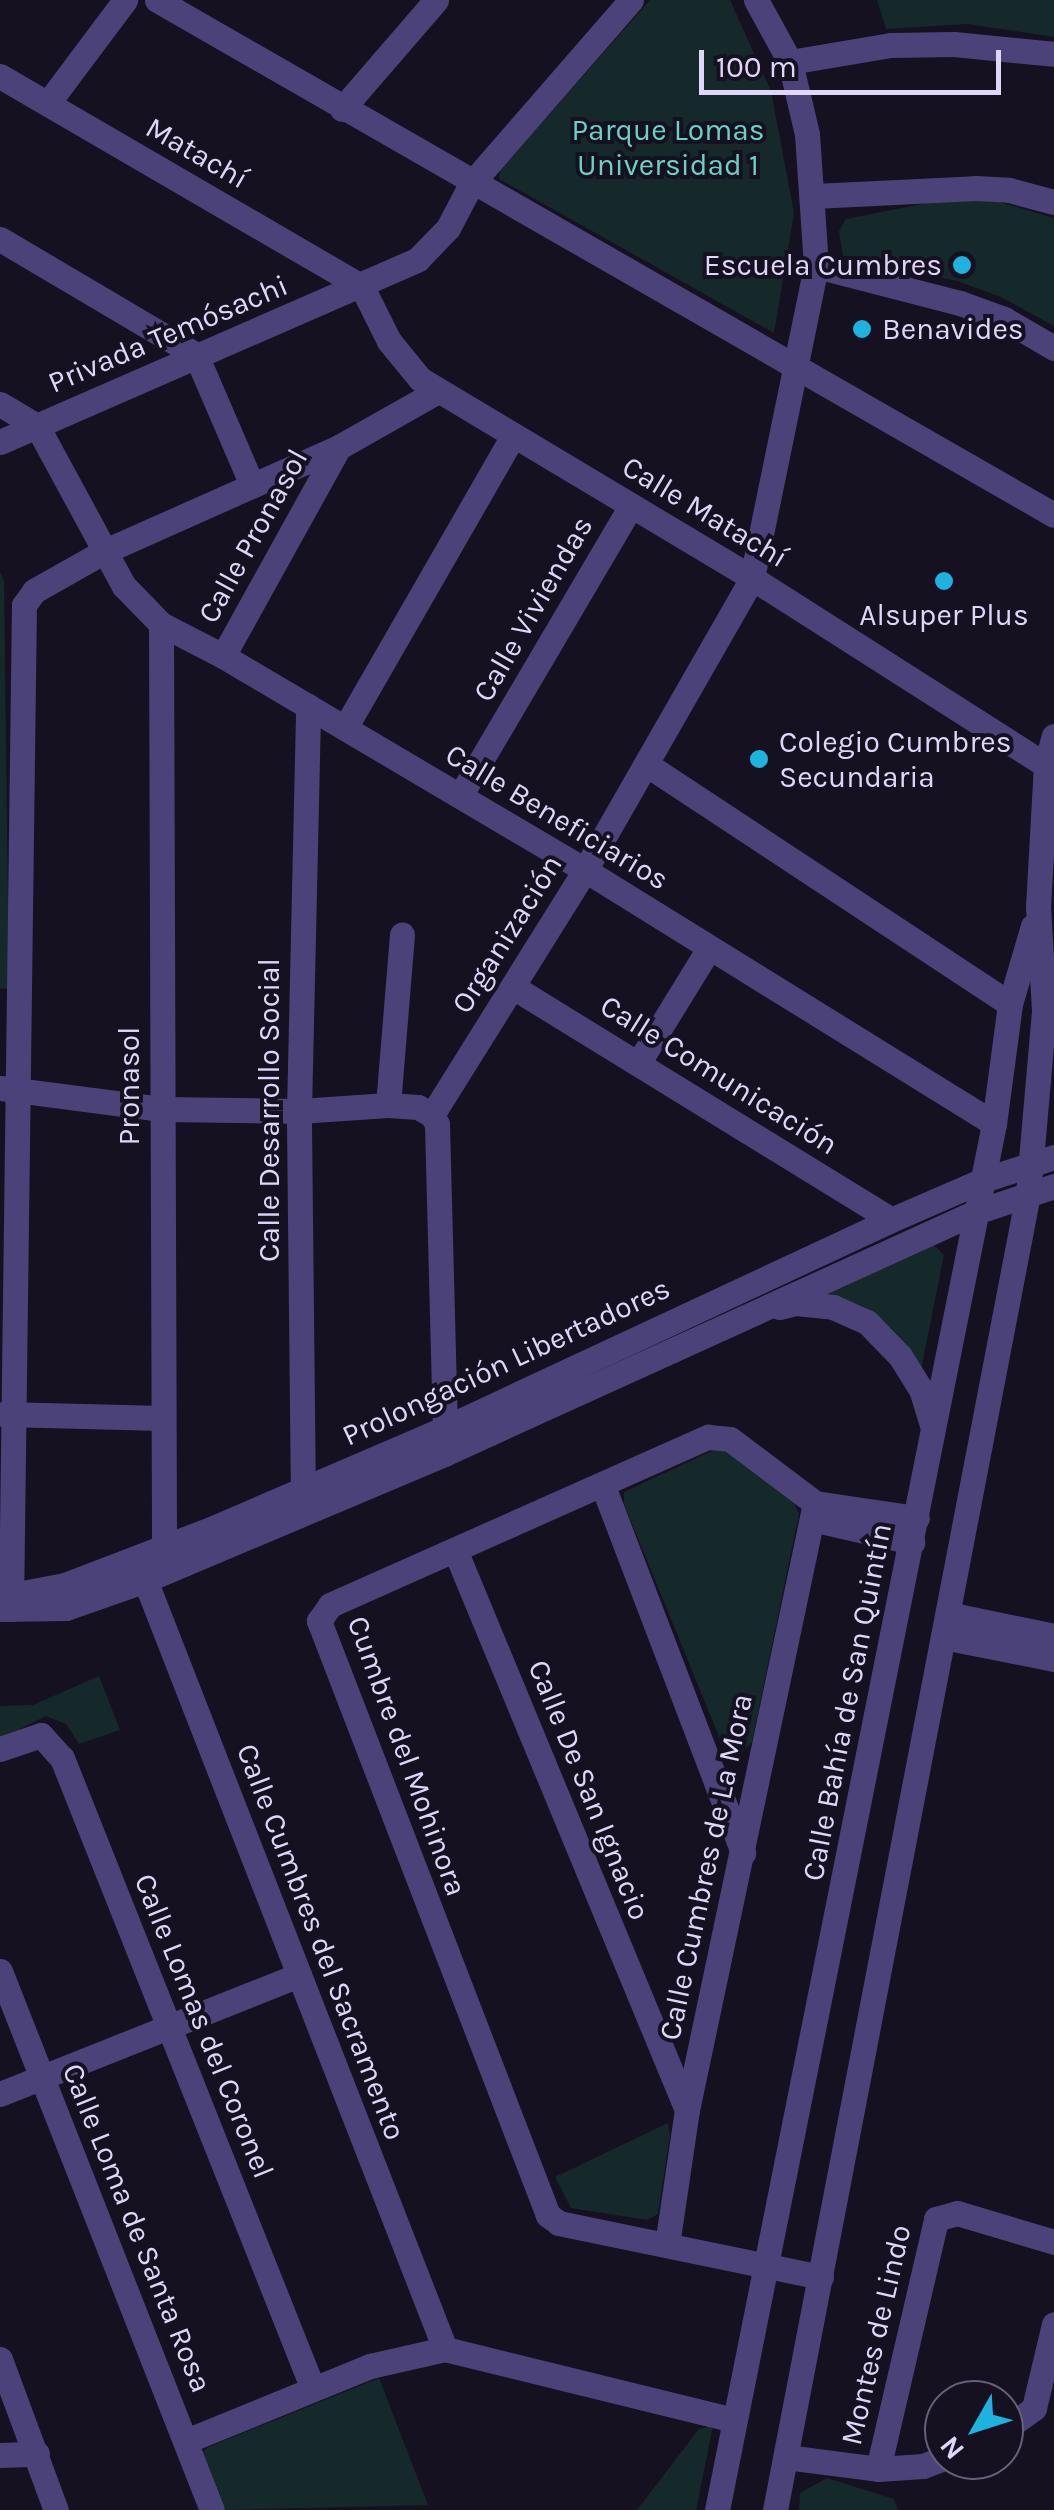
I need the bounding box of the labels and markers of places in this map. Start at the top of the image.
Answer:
place label: Escuela Cumbres [704,247,942,283]
marker: Escuela Cumbres [951,254,973,276]
place label: Benavides [882,311,1024,347]
marker: Benavides [851,318,873,340]
marker: Alsuper Plus [933,570,955,592]
place label: Alsuper Plus [859,597,1029,633]
place label: Colegio Cumbres Secundaria [779,724,1011,794]
marker: Colegio Cumbres Secundaria [748,748,770,770]

